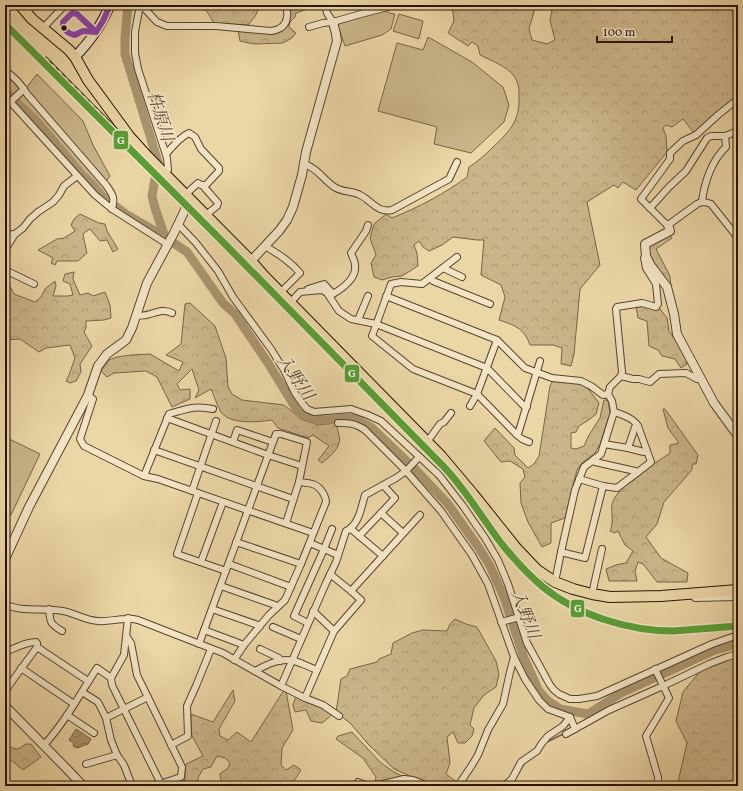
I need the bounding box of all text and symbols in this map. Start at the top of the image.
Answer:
scale bar [597,18,672,44]
unlabelled marker [59,23,69,33]
text: 100 m [603,25,636,41]
water label: 杵原川 [141,89,179,146]
line badge: G [113,130,129,150]
text: G [117,134,125,149]
water label: 入野川 [271,350,320,407]
line badge: G [344,364,360,383]
text: G [348,367,356,382]
water label: 入野川 [505,587,545,644]
line badge: G [570,599,585,618]
text: G [574,602,582,617]

